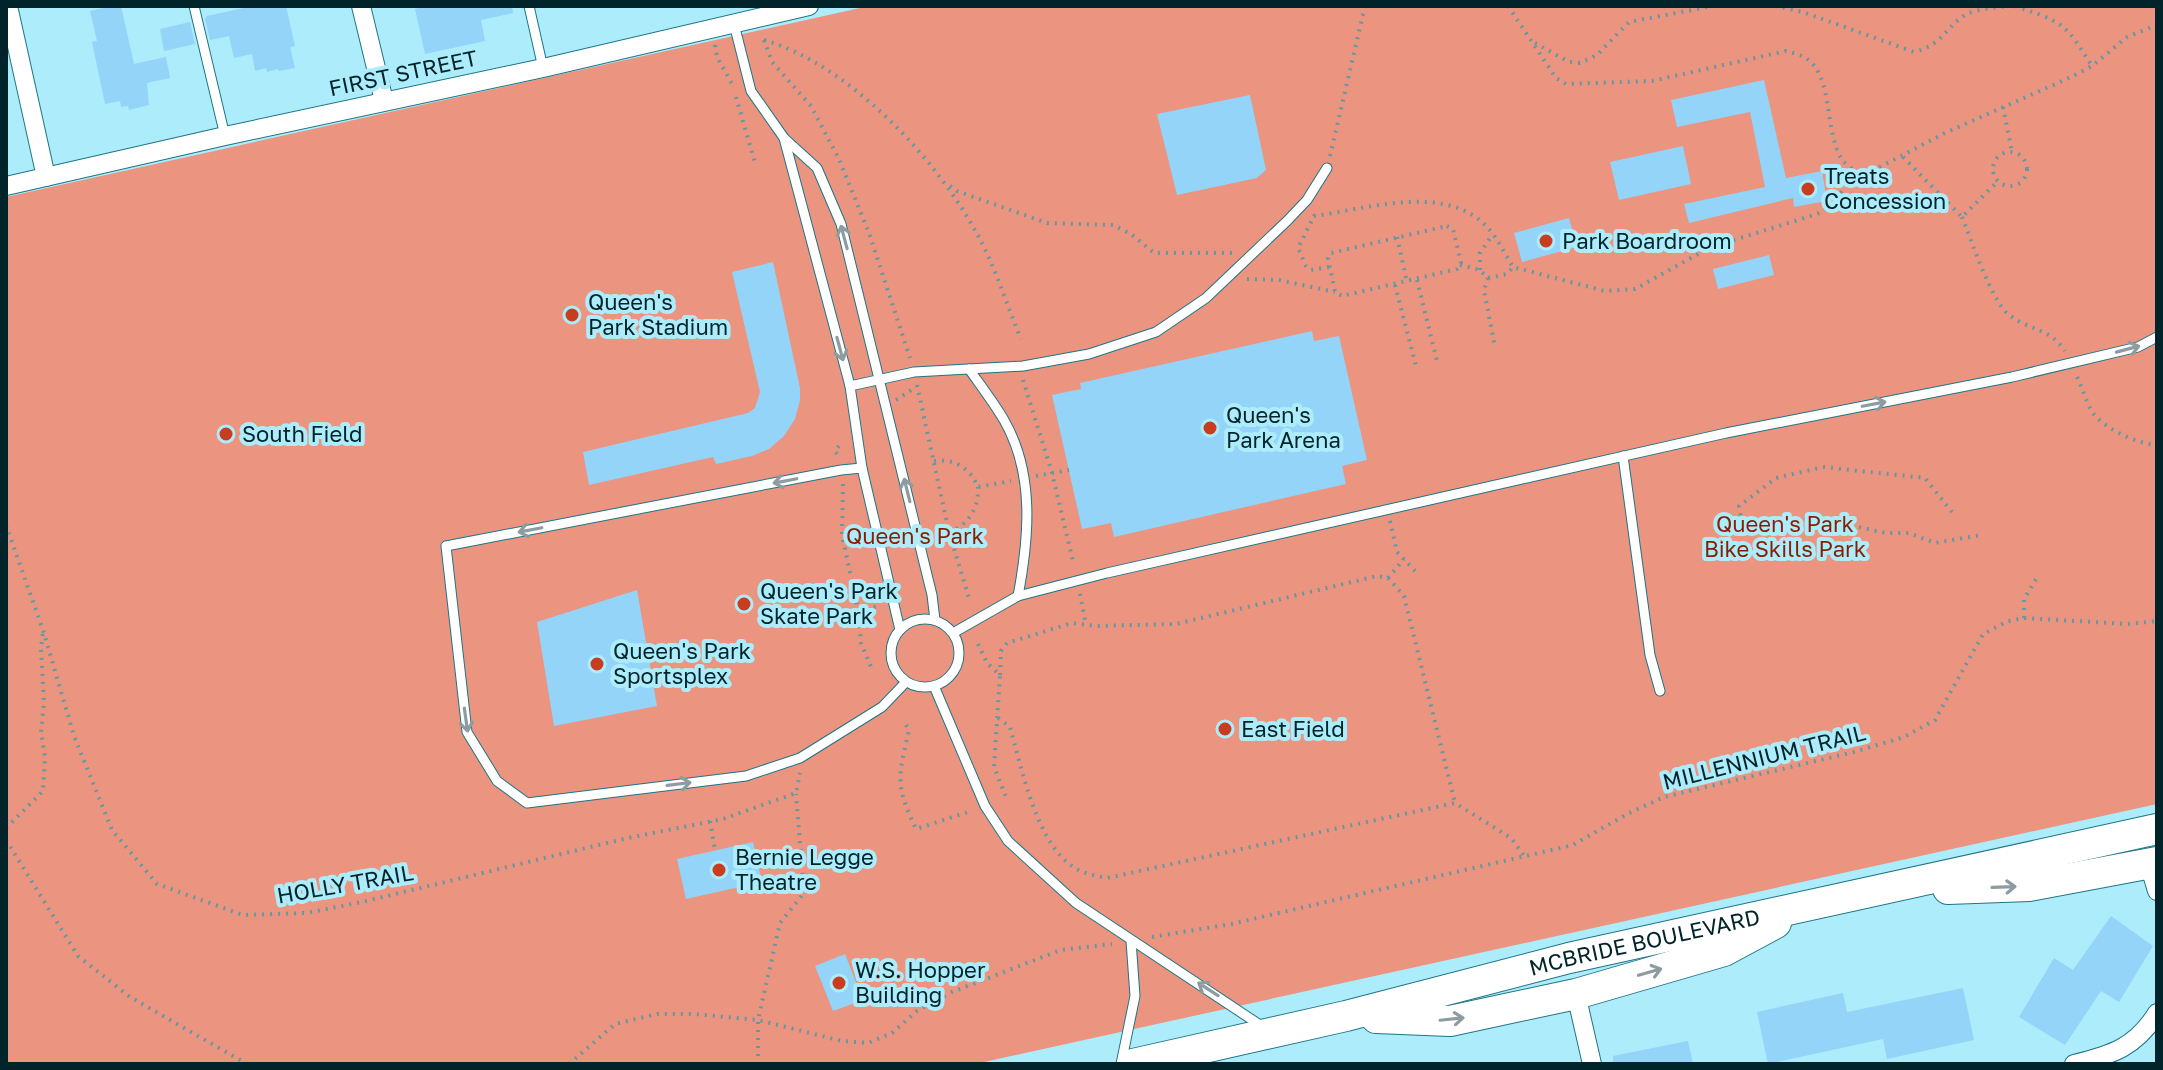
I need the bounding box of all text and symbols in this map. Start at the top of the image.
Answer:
street label: FIRST STREET [326,44,480,101]
place label: Treats Concession [1824,162,1946,214]
marker: Treats Concession [1799,180,1817,198]
one-way arrow [836,225,851,251]
place label: Park Boardroom [1562,227,1732,254]
marker: Park Boardroom [1537,232,1555,250]
place label: Queen's Park Stadium [588,288,728,340]
marker: Queen's Park Stadium [563,306,581,324]
one-way arrow [834,335,849,361]
one-way arrow [2114,341,2140,356]
one-way arrow [1860,396,1886,411]
place label: Queen's Park Arena [1226,401,1341,453]
marker: Queen's Park Arena [1201,419,1219,437]
place label: South Field [242,420,363,447]
marker: South Field [217,425,235,443]
one-way arrow [773,474,798,489]
one-way arrow [898,477,913,503]
park label: Queen's Park Bike Skills Park [1704,510,1866,562]
park label: Queen's Park [846,522,984,549]
one-way arrow [518,523,543,538]
place label: Queen's Park Skate Park [760,577,898,629]
marker: Queen's Park Skate Park [735,595,753,613]
place label: Queen's Park Sportsplex [613,637,751,689]
marker: Queen's Park Sportsplex [588,655,606,673]
one-way arrow [459,706,474,732]
place label: East Field [1241,715,1345,742]
street label: MILLENNIUM TRAIL [1660,718,1868,795]
marker: East Field [1216,720,1234,738]
one-way arrow [666,776,692,791]
place label: Bernie Legge Theatre [735,843,874,895]
street label: HOLLY TRAIL [275,858,416,909]
marker: Bernie Legge Theatre [710,861,728,879]
one-way arrow [1990,879,2017,894]
street label: MCBRIDE BOULEVARD [1526,902,1762,981]
place label: W.S. Hopper Building [855,956,986,1008]
one-way arrow [1637,964,1663,979]
marker: W.S. Hopper Building [830,974,848,992]
one-way arrow [1197,981,1220,997]
one-way arrow [1438,1011,1465,1026]

